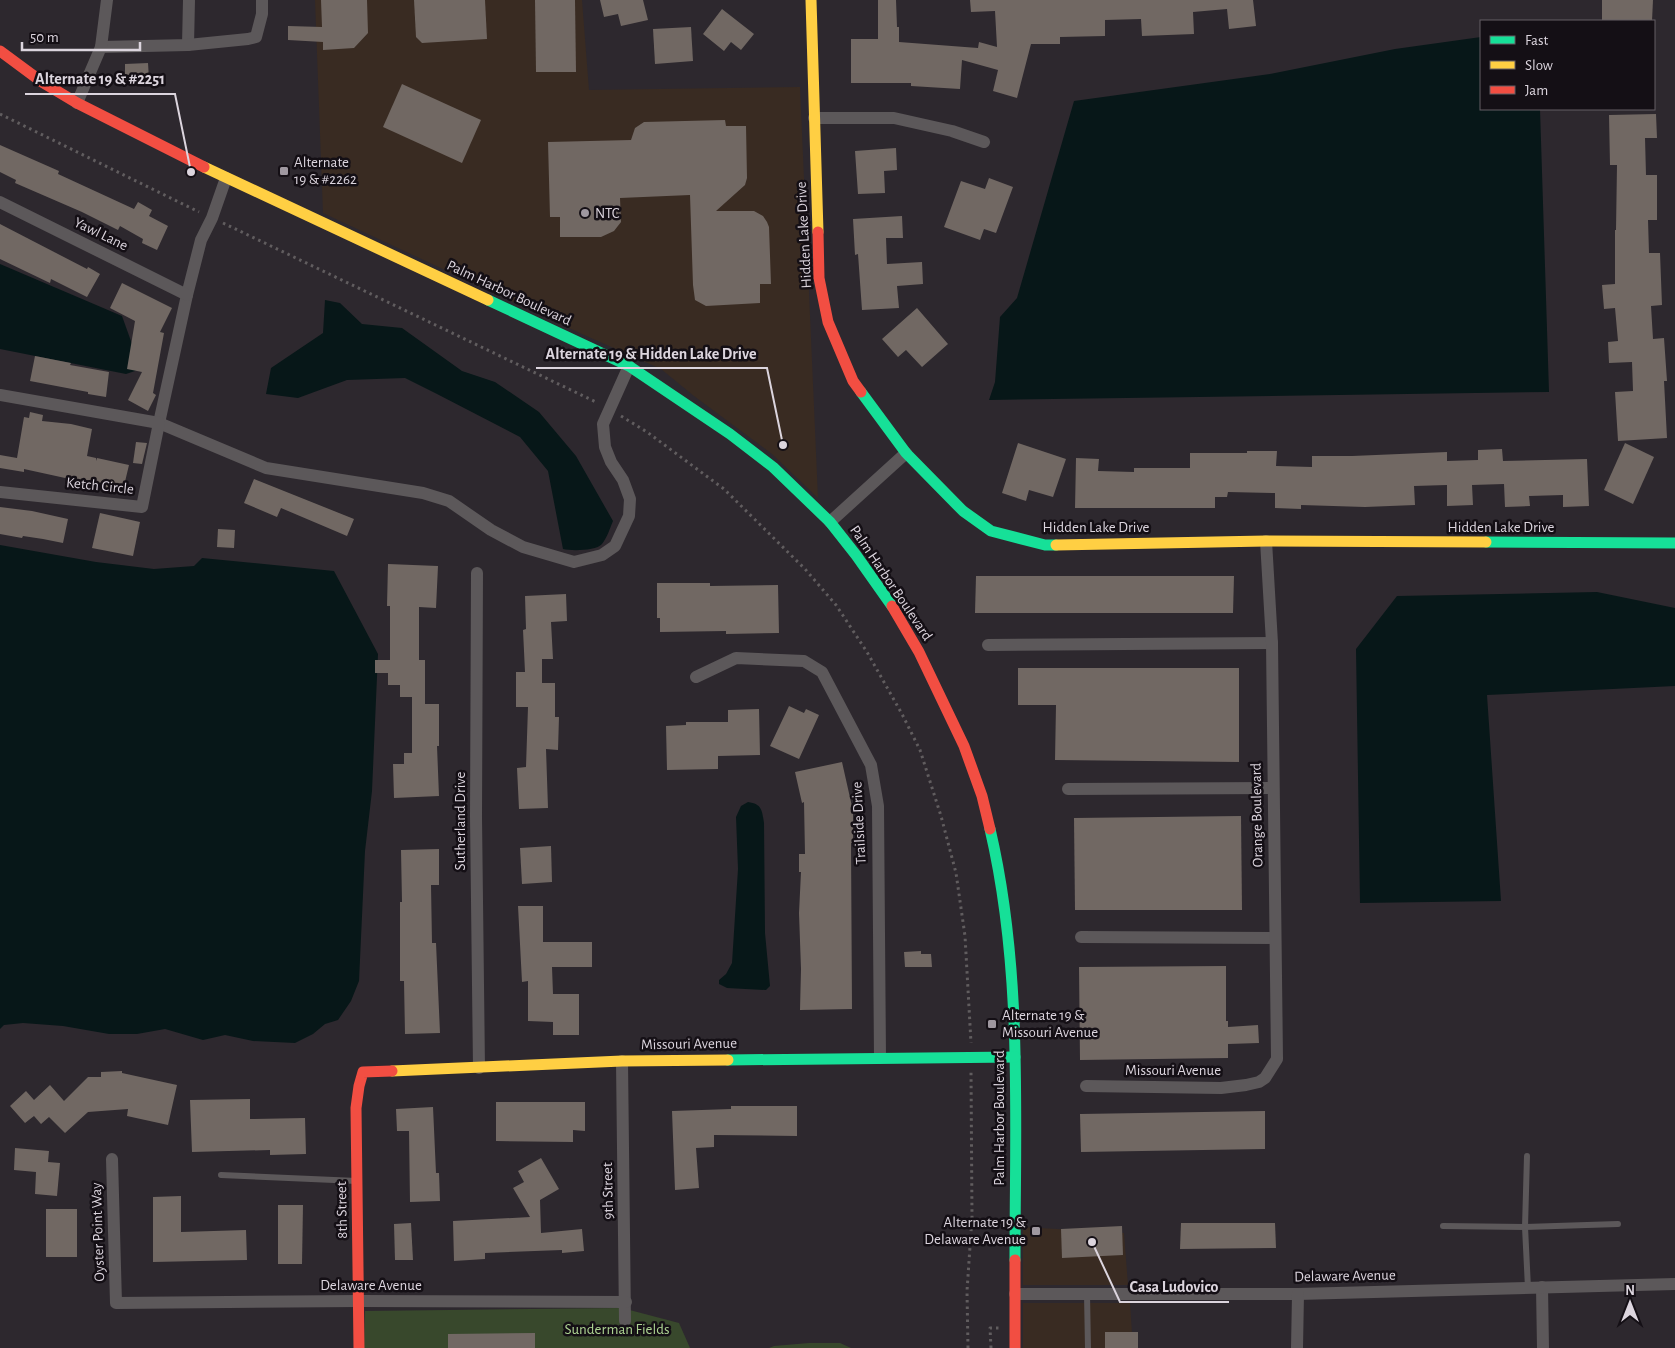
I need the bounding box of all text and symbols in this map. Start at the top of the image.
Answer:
scale bar [22,20,140,52]
legend [1480,20,1655,110]
text: 50 m [30,30,59,45]
text: Fast [1525,33,1549,48]
text: Slow [1525,58,1553,73]
callout: Alternate 19 & #2251 [25,63,175,94]
text: Alternate 19 & #2251 [35,71,165,87]
text: Jam [1525,83,1548,98]
place label: Alternate 19 & #2262 [294,155,357,187]
marker: Alternate 19 & #2262 [278,165,290,177]
street label: Hidden Lake Drive [794,181,814,289]
place label: NTC [595,206,620,221]
marker: NTC [579,207,591,219]
street label: Yawl Lane [72,215,130,253]
street label: Palm Harbor Boulevard [444,258,574,329]
callout: Alternate 19 & Hidden Lake Drive [536,337,767,368]
text: Alternate 19 & Hidden Lake Drive [546,346,757,362]
street label: Ketch Circle [65,475,135,497]
street label: Hidden Lake Drive [1043,520,1150,535]
street label: Hidden Lake Drive [1448,520,1555,535]
street label: Palm Harbor Boulevard [847,523,935,644]
street label: Orange Boulevard [1249,762,1265,867]
street label: Sutherland Drive [453,772,468,870]
street label: Trailside Drive [849,781,869,865]
place label: Alternate 19 & Missouri Avenue [1002,1008,1098,1040]
marker: Alternate 19 & Missouri Avenue [986,1018,998,1030]
street label: Missouri Avenue [641,1036,737,1052]
street label: Palm Harbor Boulevard [992,1050,1007,1186]
street label: Missouri Avenue [1125,1063,1221,1078]
street label: 9th Street [600,1162,616,1220]
street label: 8th Street [334,1181,350,1239]
street label: Oyster Point Way [89,1182,107,1282]
place label: Alternate 19 & Delaware Avenue [924,1215,1027,1247]
marker: Alternate 19 & Delaware Avenue [1030,1225,1042,1237]
street label: Delaware Avenue [1294,1268,1396,1284]
callout: Casa Ludovico [1120,1271,1229,1302]
street label: Delaware Avenue [320,1278,422,1293]
north arrow [1605,1278,1655,1328]
text: Casa Ludovico [1130,1279,1219,1295]
text: N [1625,1284,1635,1298]
park label: Sunderman Fields [565,1322,669,1337]

